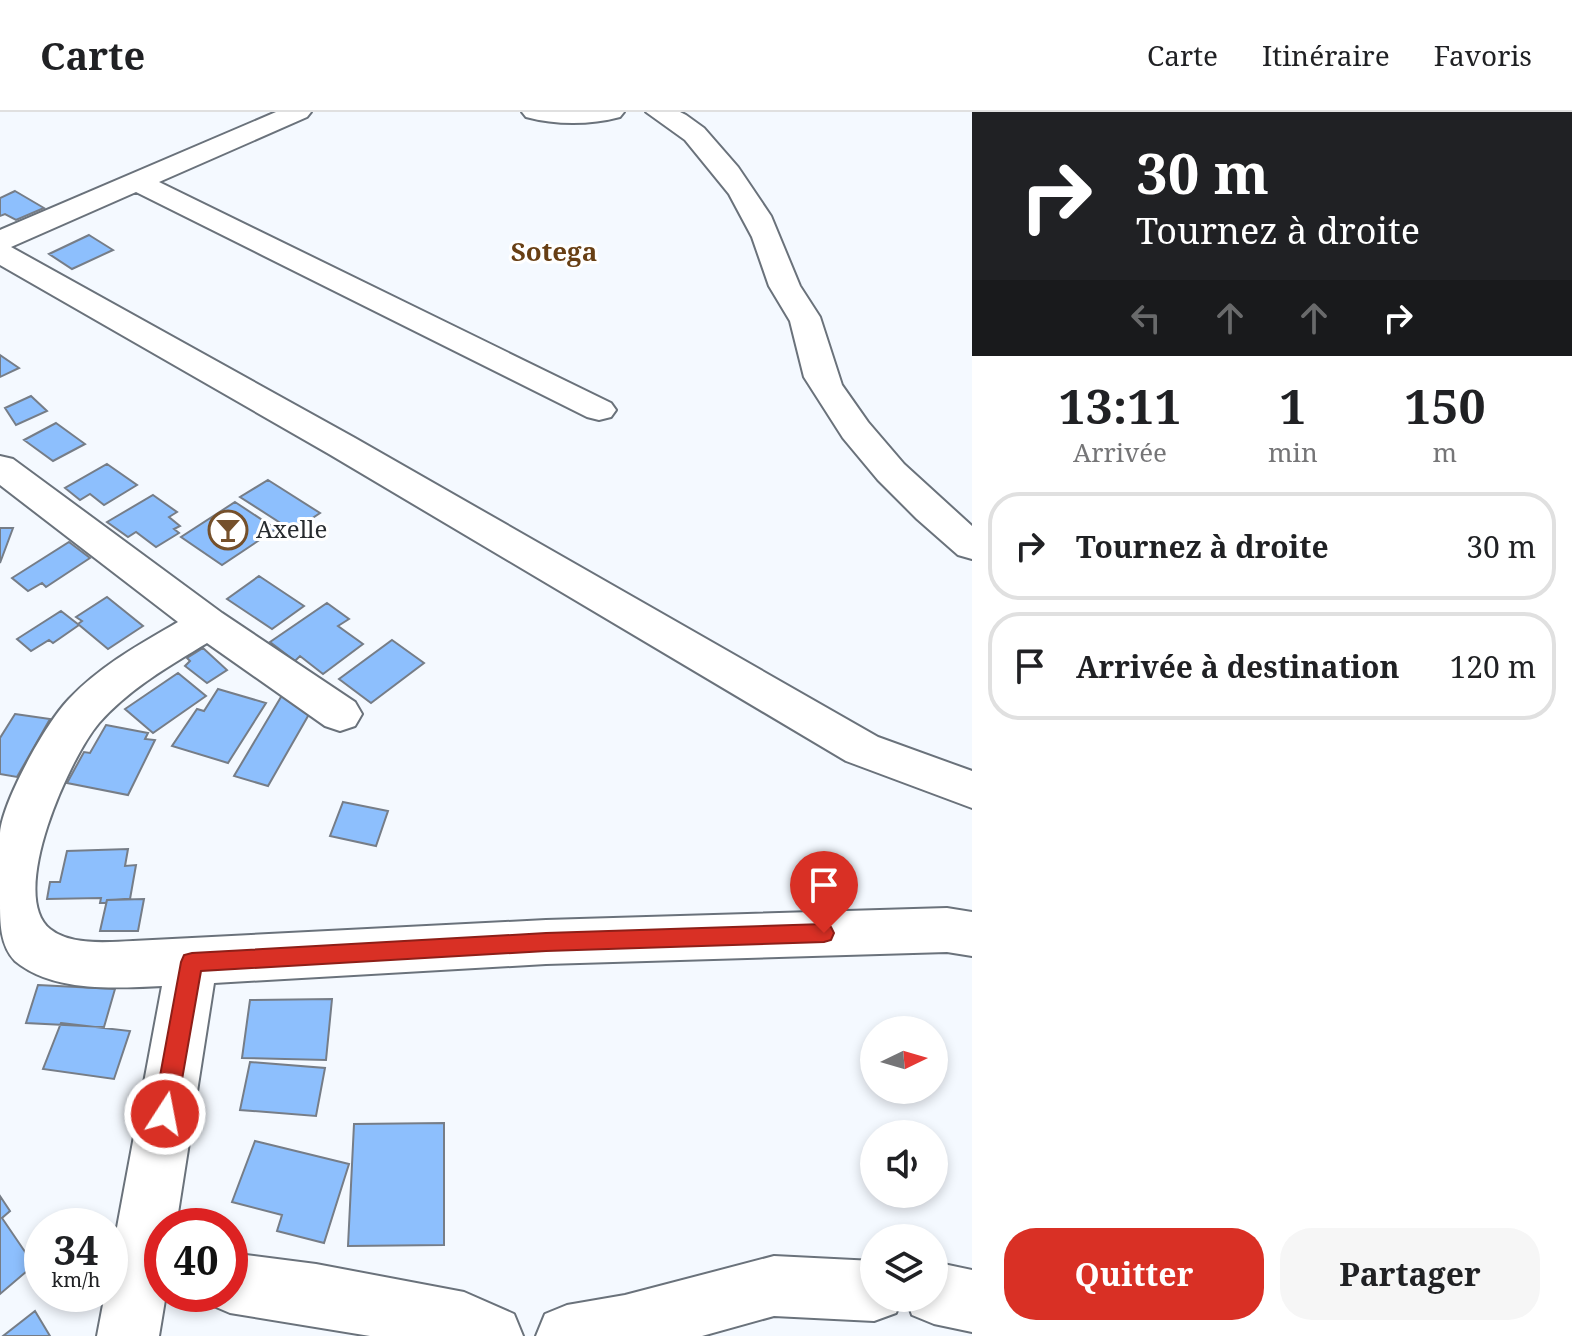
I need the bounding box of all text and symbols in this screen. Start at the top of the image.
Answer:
text: Carte [40,29,145,81]
text: Carte [1147,36,1218,74]
text: Itinéraire [1262,36,1390,74]
text: Favoris [1434,36,1532,74]
text: 30 m [1136,134,1269,210]
icon: right [1004,144,1108,248]
text: Tournez à droite [1136,206,1420,255]
district label: Sotega [511,233,597,269]
icon: left [1124,296,1168,340]
icon: ahead [1208,296,1252,340]
icon: ahead [1292,296,1336,340]
icon: right [1376,296,1420,340]
text: 13:11 [1058,373,1182,438]
text: 1 [1279,373,1306,438]
text: 150 [1404,373,1486,438]
text: Arrivée [1073,434,1167,470]
text: min [1268,434,1318,470]
text: m [1433,434,1457,470]
bar icon: Axelle [207,509,249,551]
place label: Axelle [256,512,327,545]
icon: right [1008,524,1052,568]
text: Tournez à droite [1076,526,1329,567]
text: 30 m [1466,526,1536,567]
icon: arrive [1008,644,1052,688]
text: Arrivée à destination [1076,646,1400,687]
text: 120 m [1450,646,1536,687]
pin [790,851,858,933]
icon: arrive [802,863,846,907]
north arrow [860,1016,948,1104]
map controls [860,1016,948,1312]
position arrow [123,1072,207,1156]
button: sound [860,1120,948,1208]
speed limit sign: 40 [144,1208,248,1312]
text: 34 [53,1222,99,1277]
button: layers [860,1224,948,1312]
button: Quitter [1004,1228,1264,1320]
button: Partager [1280,1228,1540,1320]
text: km/h [51,1266,101,1293]

